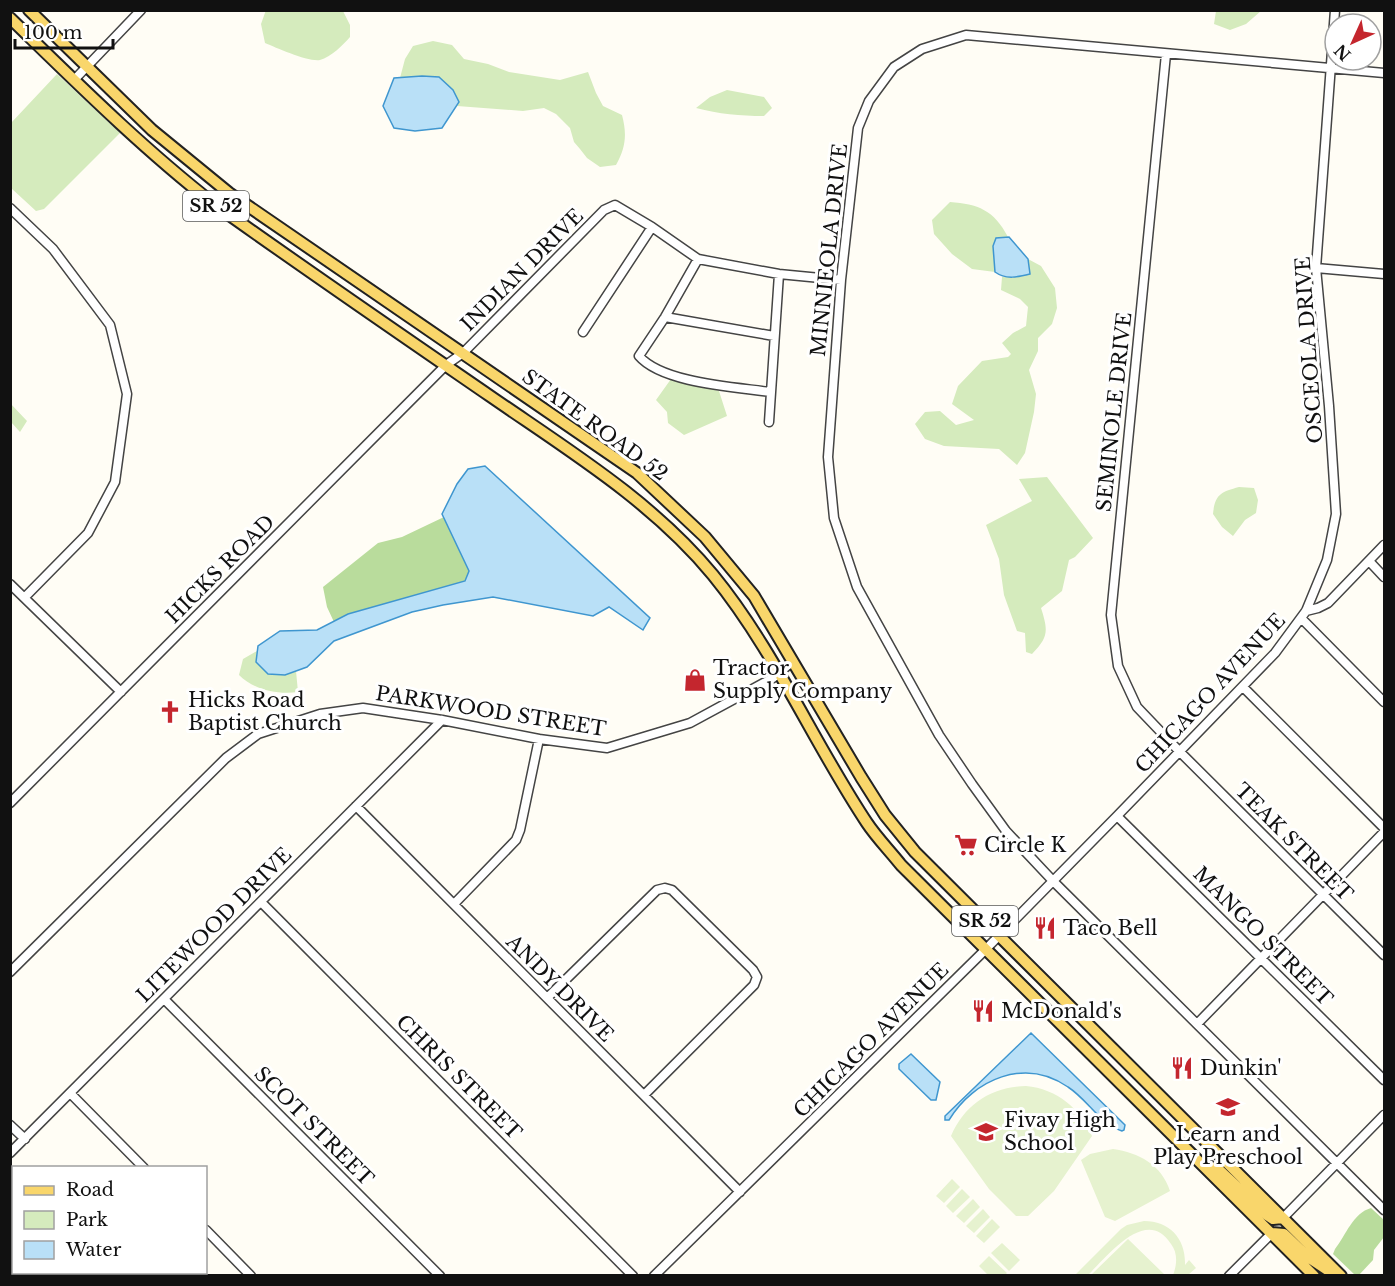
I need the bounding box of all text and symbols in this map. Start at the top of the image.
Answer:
scale bar [15,12,112,50]
north arrow [1323,12,1383,72]
text: 100 m [24,22,82,44]
text: N [1330,40,1355,65]
street label: MINNIEOLA DRIVE [806,142,852,358]
road number: SR 52 [183,191,249,221]
street label: INDIAN DRIVE [456,204,588,336]
street label: OSCEOLA DRIVE [1290,256,1328,444]
street label: SEMINOLE DRIVE [1092,311,1136,513]
street label: STATE ROAD 52 [518,364,672,486]
street label: HICKS ROAD [161,510,279,628]
street label: CHICAGO AVENUE [1130,608,1290,778]
place label: Tractor Supply Company [713,656,892,703]
shop icon: Tractor Supply Company [682,667,708,693]
street label: PARKWOOD STREET [374,681,608,741]
place label: Hicks Road Baptist Church [188,688,342,735]
church icon: Hicks Road Baptist Church [157,699,183,725]
street label: TEAK STREET [1230,778,1358,906]
supermarket icon: Circle K [953,832,979,858]
place label: Circle K [984,833,1067,857]
street label: LITEWOOD DRIVE [132,843,296,1007]
street label: MANGO STREET [1188,861,1338,1011]
road number: SR 52 [952,906,1018,936]
restaurant icon: Taco Bell [1032,915,1058,941]
place label: Taco Bell [1063,916,1157,940]
street label: ANDY DRIVE [501,929,619,1047]
street label: CHICAGO AVENUE [789,958,953,1122]
restaurant icon: McDonald's [970,998,996,1024]
place label: McDonald's [1001,999,1122,1023]
street label: CHRIS STREET [391,1009,527,1145]
restaurant icon: Dunkin' [1169,1055,1195,1081]
place label: Dunkin' [1200,1056,1282,1080]
street label: SCOT STREET [249,1061,379,1191]
school or university icon: Learn and Play Preschool [1215,1094,1241,1120]
place label: Fivay High School [1004,1108,1116,1155]
school or university icon: Fivay High School [973,1119,999,1145]
place label: Learn and Play Preschool [1153,1122,1303,1169]
legend [12,1166,207,1274]
text: Road [66,1179,114,1201]
text: Park [66,1209,108,1231]
text: Water [65,1239,122,1261]

